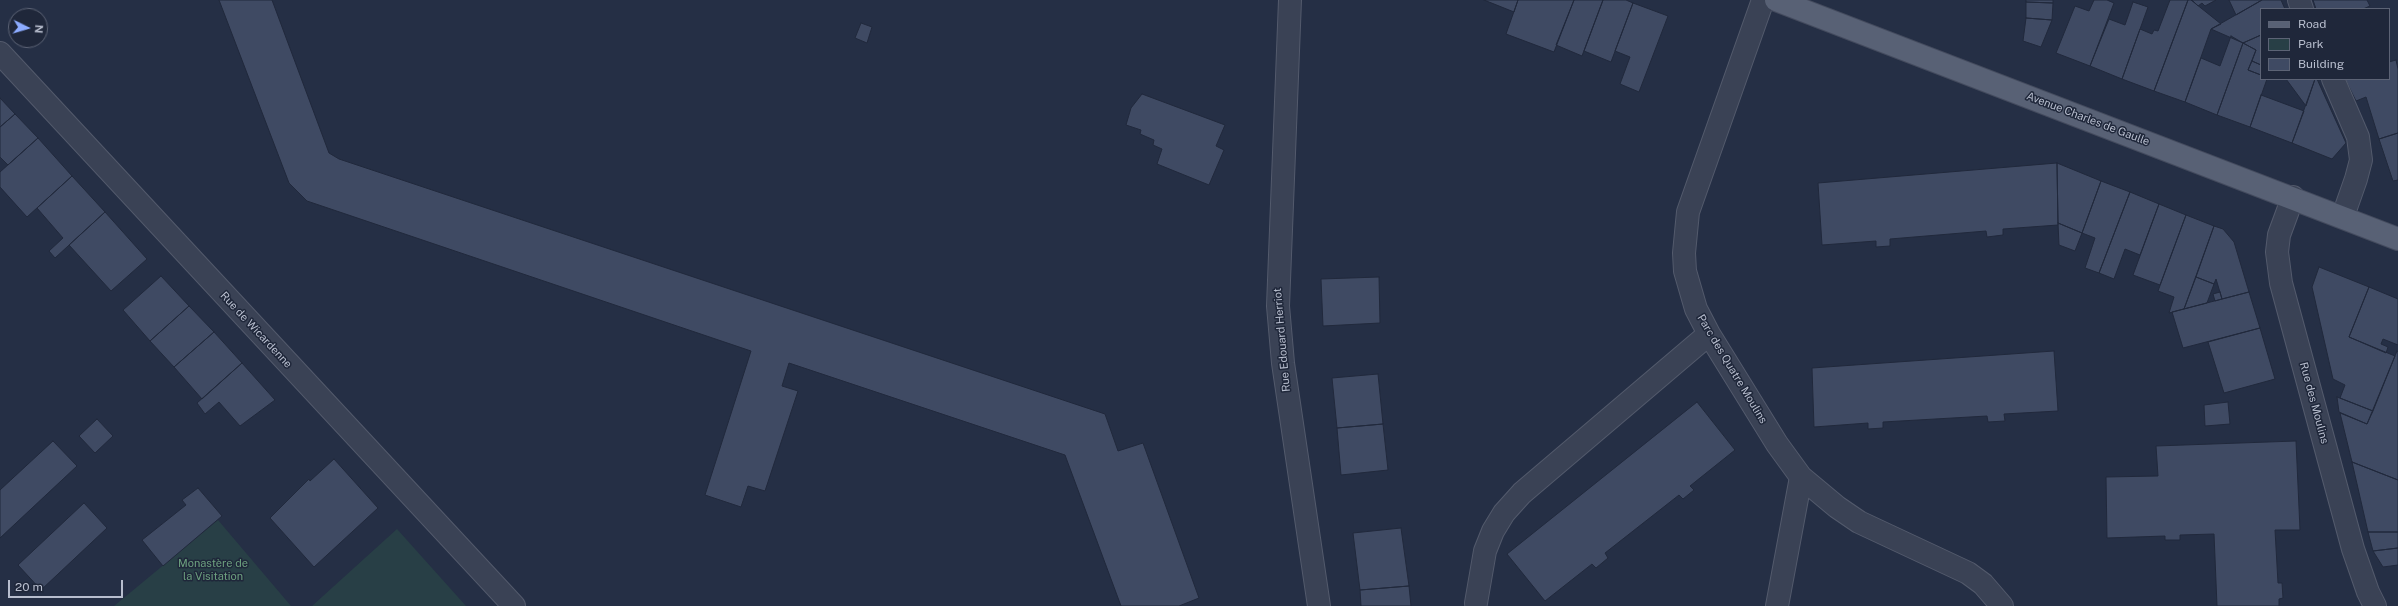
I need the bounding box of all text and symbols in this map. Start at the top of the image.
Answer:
north arrow [8,8,48,48]
legend [2260,8,2390,80]
text: Road [2298,17,2326,31]
text: N [33,24,45,34]
text: Park [2298,37,2324,51]
text: Building [2298,57,2344,71]
street label: Avenue Charles de Gaulle [2025,89,2151,149]
street label: Rue Edouard Herriot [1271,288,1293,392]
street label: Rue de Wicardenne [217,289,295,371]
street label: Parc des Quatre Moulins [1694,312,1770,426]
street label: Rue des Moulins [2297,361,2331,445]
park label: Monastère de la Visitation [178,557,248,583]
scale bar [10,572,125,598]
text: 20 m [15,580,43,594]

